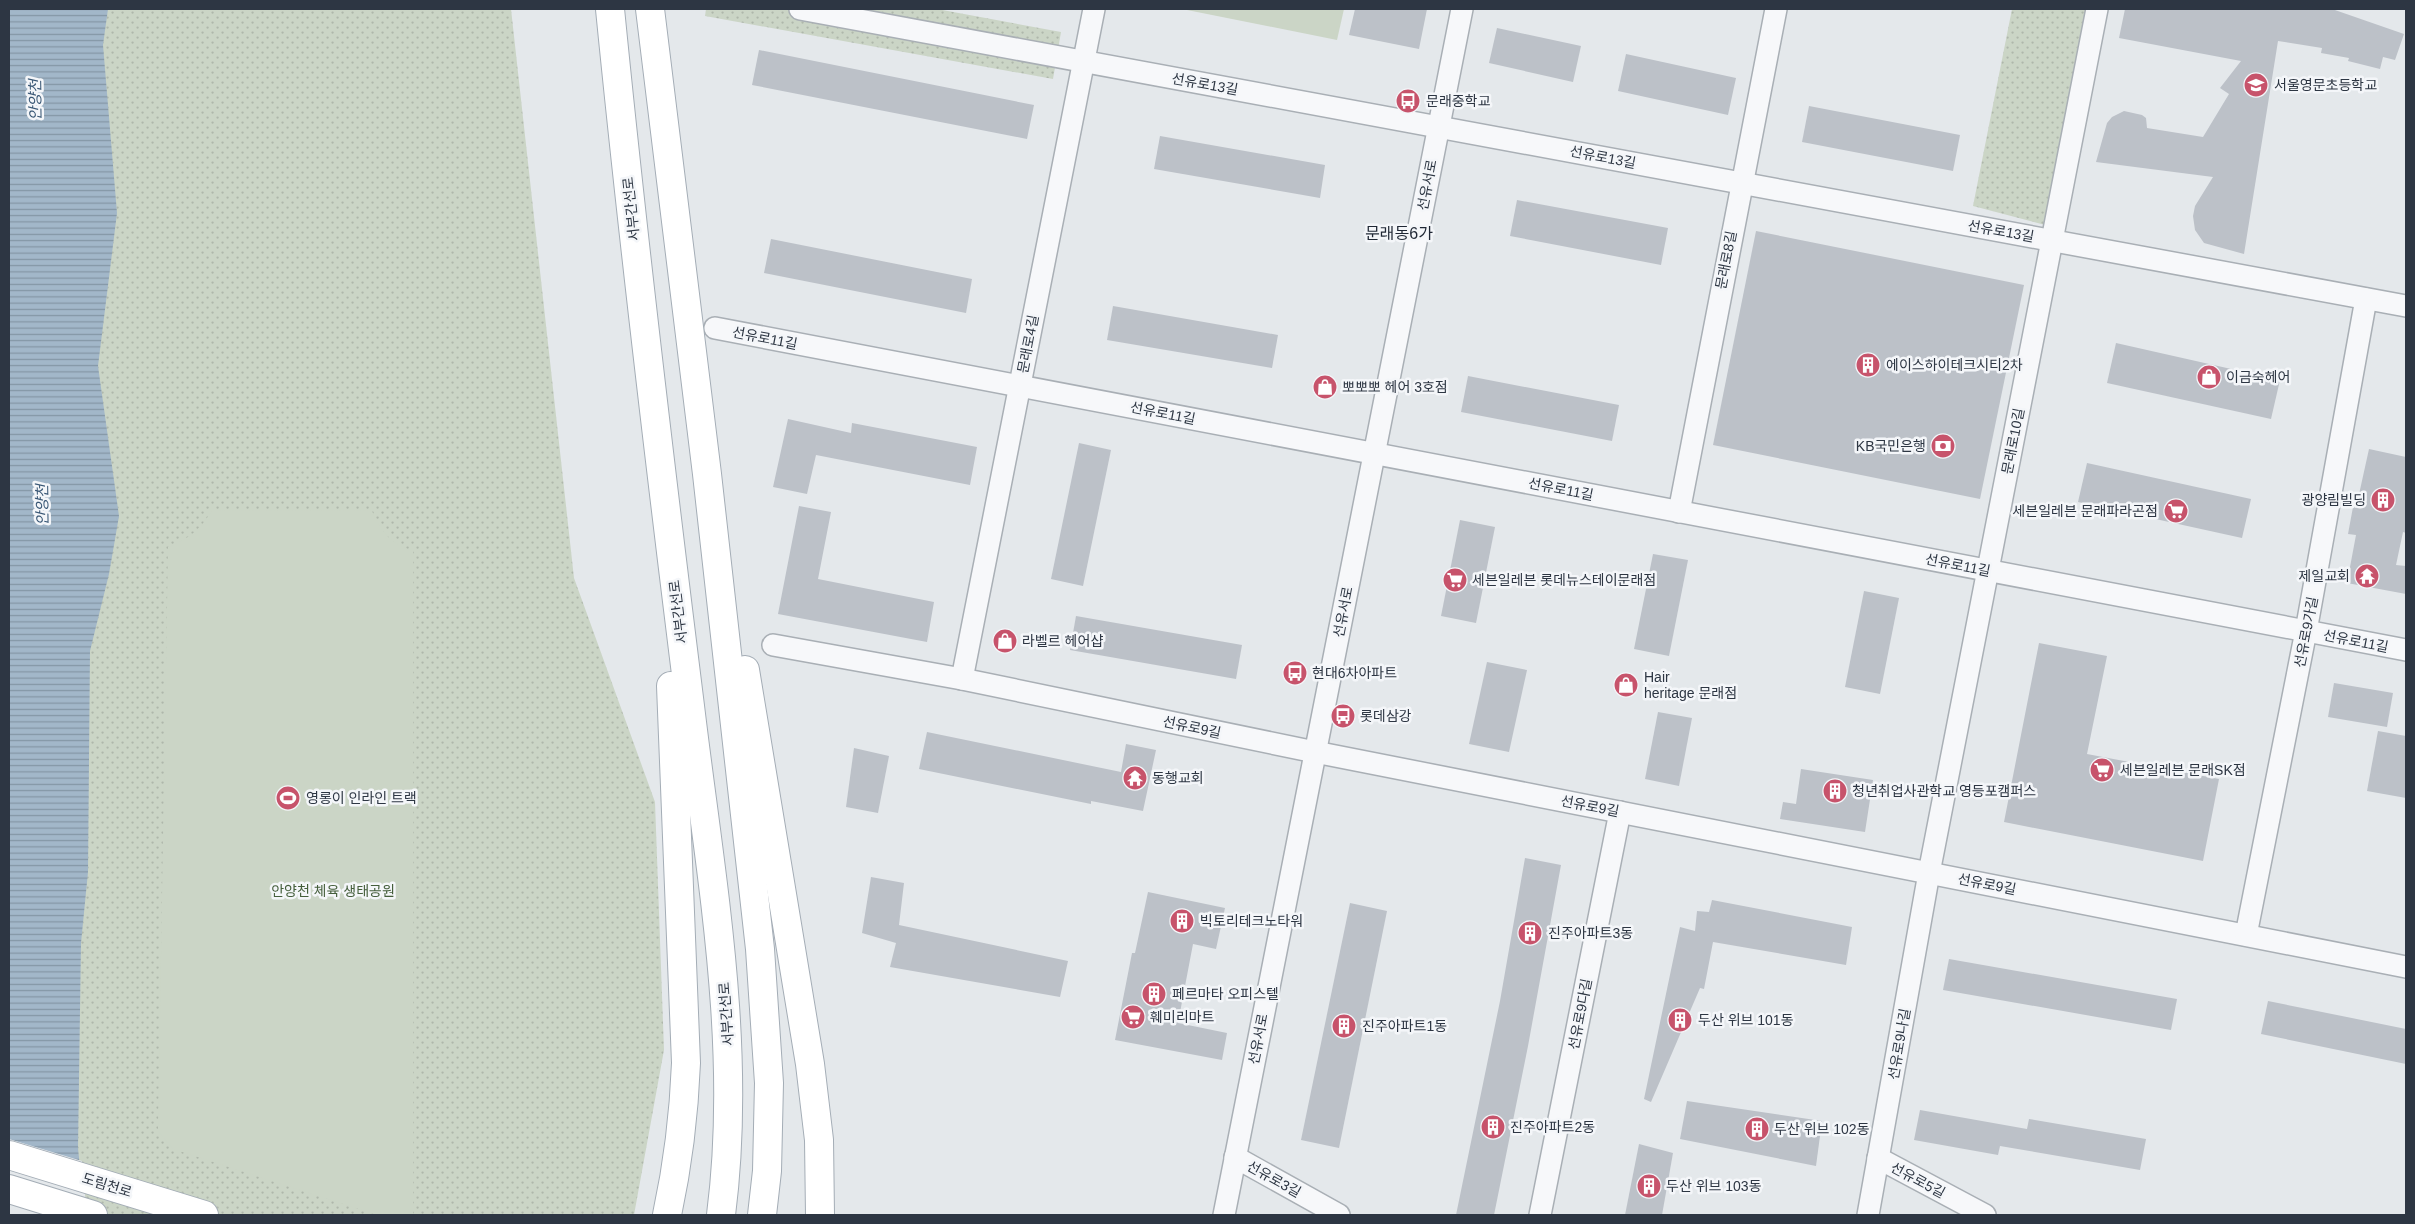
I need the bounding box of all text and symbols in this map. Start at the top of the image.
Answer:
street label: 선유로13길 [1171,70,1239,98]
school or university icon: 서울영문초등학교 [2243,72,2269,98]
water label: 안양천 [26,77,44,121]
place label: 서울영문초등학교 [2274,77,2377,93]
bus stop icon: 문래중학교 [1395,88,1421,114]
place label: 문래중학교 [1426,93,1491,109]
street label: 선유로13길 [1569,143,1637,171]
street label: 선유서로 [1414,158,1440,212]
street label: 서부간선로 [620,176,642,242]
street label: 선유로13길 [1967,217,2035,245]
district label: 문래동6가 [1365,225,1433,242]
street label: 문래로8길 [1712,229,1740,291]
street label: 문래로4길 [1014,313,1042,375]
street label: 선유로11길 [731,324,799,352]
building icon: 에이스하이테크시티2차 [1855,352,1881,378]
place label: 에이스하이테크시티2차 [1886,357,2023,373]
shop icon: 이금숙헤어 [2196,364,2222,390]
place label: 이금숙헤어 [2226,369,2290,385]
shop icon: 뽀뽀뽀 헤어 3호점 [1312,374,1338,400]
place label: 뽀뽀뽀 헤어 3호점 [1342,379,1448,395]
street label: 선유로11길 [1129,399,1197,427]
street label: 문래로10길 [1999,407,2027,475]
bank icon: KB국민은행 [1930,433,1956,459]
place label: KB국민은행 [1856,438,1926,454]
street label: 선유로11길 [1527,475,1595,503]
water label: 안양천 [33,482,51,526]
building icon: 광양림빌딩 [2370,487,2396,513]
place label: 광양림빌딩 [2302,492,2366,508]
supermarket icon: 세븐일레븐 문래파라곤점 [2163,498,2189,524]
place label: 세븐일레븐 문래파라곤점 [2012,503,2158,519]
street label: 선유로11길 [1924,551,1992,579]
temple icon: 제일교회 [2354,563,2380,589]
supermarket icon: 세븐일레븐 롯데뉴스테이문래점 [1442,567,1468,593]
place label: 제일교회 [2298,568,2350,584]
place label: 세븐일레븐 롯데뉴스테이문래점 [1472,572,1656,588]
street label: 서부간선로 [666,579,690,645]
street label: 선유서로 [1330,585,1356,639]
street label: 선유로9가길 [2291,595,2321,669]
street label: 선유로11길 [2322,627,2390,655]
shop icon: 라벨르 헤어샵 [992,628,1018,654]
place label: 라벨르 헤어샵 [1022,633,1103,649]
bus stop icon: 현대6차아파트 [1282,660,1308,686]
place label: 현대6차아파트 [1312,665,1397,681]
place label: Hair heritage 문래점 [1644,669,1737,701]
shop icon: Hair heritage 문래점 [1613,672,1639,698]
bus stop icon: 롯데삼강 [1330,703,1356,729]
place label: 롯데삼강 [1360,708,1412,724]
street label: 선유로9길 [1161,713,1223,741]
supermarket icon: 세븐일레븐 문래SK점 [2089,757,2115,783]
place label: 세븐일레븐 문래SK점 [2120,762,2246,778]
temple icon: 동행교회 [1122,765,1148,791]
place label: 동행교회 [1152,770,1204,786]
building icon: 청년취업사관학교 영등포캠퍼스 [1822,778,1848,804]
place label: 청년취업사관학교 영등포캠퍼스 [1852,783,2036,799]
sports icon: 영롱이 인라인 트랙 [275,785,301,811]
place label: 영롱이 인라인 트랙 [306,790,417,806]
street label: 선유로9길 [1559,792,1621,820]
street label: 선유로9길 [1956,870,2018,898]
park label: 안양천 체육 생태공원 [271,883,395,899]
building icon: 빅토리테크노타워 [1169,908,1195,934]
place label: 빅토리테크노타워 [1200,913,1303,929]
building icon: 진주아파트3동 [1517,920,1543,946]
place label: 진주아파트3동 [1548,925,1633,941]
street label: 선유로9다길 [1565,977,1595,1051]
street label: 서부간선로 [716,981,736,1047]
building icon: 페르마타 오피스텔 [1141,981,1167,1007]
place label: 페르마타 오피스텔 [1172,986,1279,1002]
supermarket icon: 훼미리마트 [1120,1004,1146,1030]
building icon: 두산 위브 101동 [1667,1007,1693,1033]
street label: 선유로9나길 [1885,1007,1913,1081]
place label: 훼미리마트 [1150,1009,1215,1025]
street label: 선유서로 [1245,1012,1271,1066]
place label: 두산 위브 101동 [1698,1012,1794,1028]
building icon: 진주아파트1동 [1331,1013,1357,1039]
place label: 진주아파트1동 [1362,1018,1447,1034]
building icon: 진주아파트2동 [1480,1114,1506,1140]
building icon: 두산 위브 102동 [1744,1116,1770,1142]
place label: 진주아파트2동 [1510,1119,1595,1135]
place label: 두산 위브 102동 [1774,1121,1870,1137]
street label: 선유로3길 [1244,1158,1304,1200]
street label: 선유로5길 [1888,1159,1948,1201]
street label: 도림천로 [80,1170,134,1200]
building icon: 두산 위브 103동 [1636,1173,1662,1199]
place label: 두산 위브 103동 [1666,1178,1762,1194]

